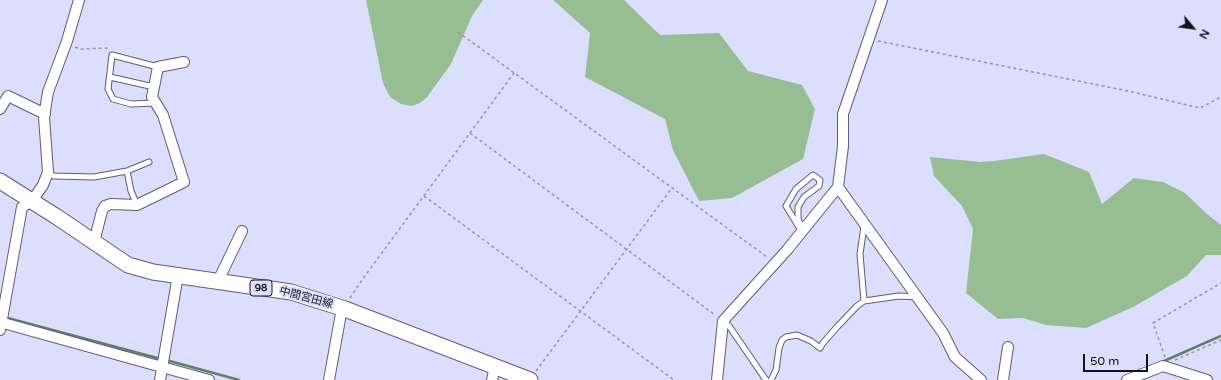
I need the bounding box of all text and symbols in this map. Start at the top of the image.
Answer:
north arrow [1173,8,1213,48]
text: N [1196,27,1212,41]
road number: 98 [250,280,272,296]
street label: 中間宮田線 [278,285,334,311]
scale bar [1085,346,1150,372]
text: 50 m [1090,354,1119,368]

